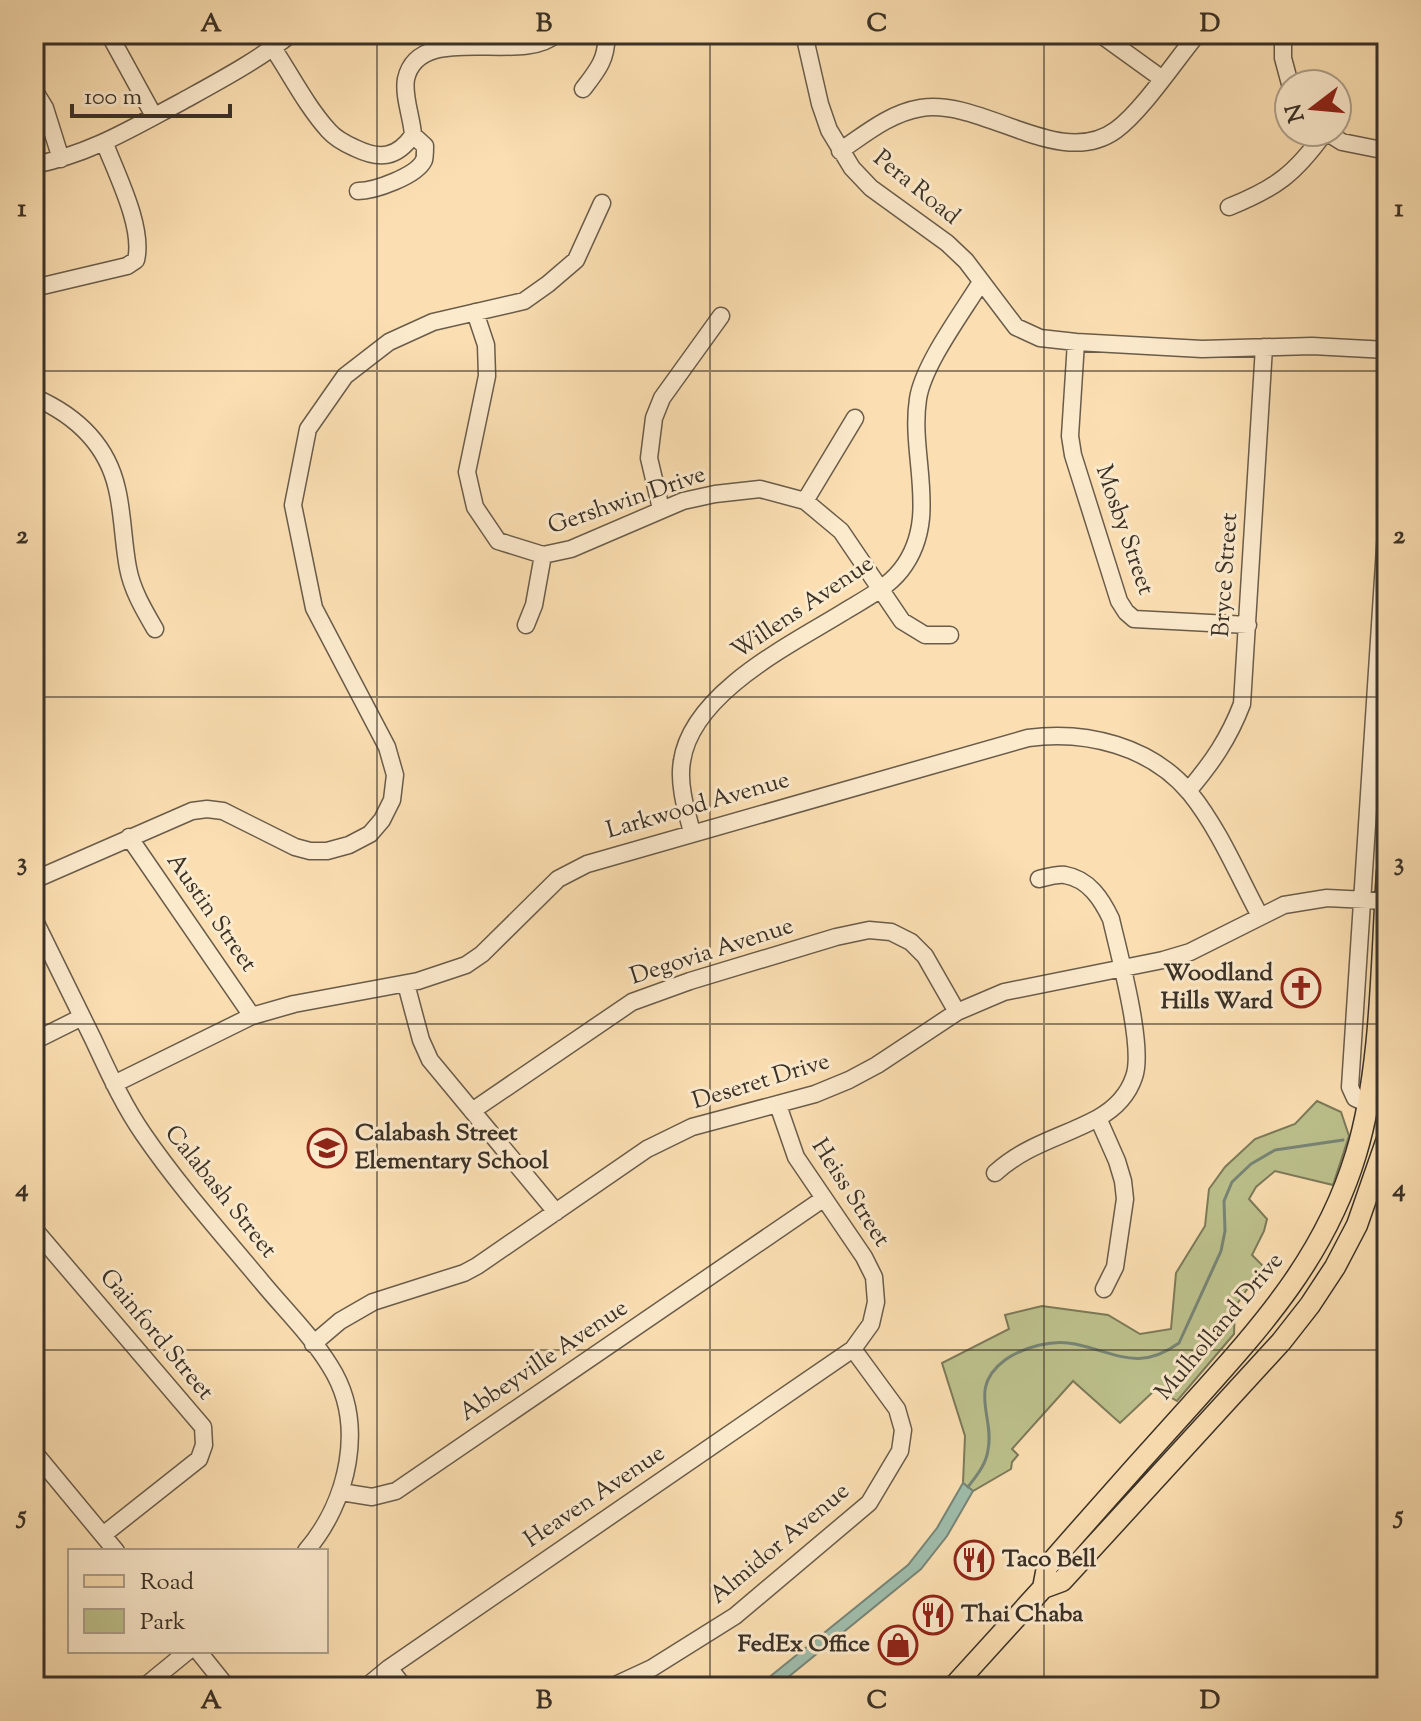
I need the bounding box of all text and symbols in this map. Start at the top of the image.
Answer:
text: A [200,6,222,43]
text: B [536,6,553,43]
text: C [867,6,887,43]
text: D [1200,6,1220,43]
scale bar [72,68,230,118]
north arrow [1273,68,1353,148]
text: 100 m [84,81,142,115]
text: N [1279,99,1314,126]
street label: Pera Road [865,142,967,234]
text: 1 [18,191,27,228]
text: 1 [1395,191,1404,228]
street label: Gershwin Drive [544,458,710,544]
street label: Mosby Street [1086,460,1162,600]
street label: Bryce Street [1205,512,1247,638]
text: 2 [16,518,29,555]
text: 2 [1393,518,1406,555]
street label: Willens Avenue [725,548,881,668]
street label: Larkwood Avenue [602,764,794,848]
text: 3 [17,845,27,882]
text: 3 [1394,845,1404,882]
street label: Austin Street [157,847,265,979]
street label: Degovia Avenue [626,910,798,994]
place label: Woodland Hills Ward [1161,957,1273,1019]
church icon: Woodland Hills Ward [1280,967,1322,1009]
street label: Deseret Drive [688,1045,834,1119]
place label: Calabash Street Elementary School [355,1117,549,1179]
street label: Calabash Street [156,1118,284,1266]
school or university icon: Calabash Street Elementary School [306,1127,348,1169]
street label: Heiss Street [802,1132,898,1254]
text: 4 [14,1171,29,1208]
text: 4 [1391,1171,1406,1208]
street label: Mulholland Drive [1148,1246,1292,1408]
street label: Gainford Street [91,1262,221,1408]
street label: Abbeyville Avenue [453,1292,635,1430]
street label: Heaven Avenue [518,1437,672,1557]
street label: Almidor Avenue [703,1475,857,1613]
text: 5 [16,1498,27,1535]
text: 5 [1393,1498,1404,1535]
restaurant icon: Taco Bell [953,1539,995,1581]
place label: Taco Bell [1002,1543,1096,1577]
legend [68,1549,328,1653]
text: Road [140,1566,194,1600]
restaurant icon: Thai Chaba [912,1594,954,1636]
place label: Thai Chaba [961,1598,1084,1632]
text: Park [140,1606,186,1640]
shop icon: FedEx Office [877,1624,919,1666]
place label: FedEx Office [738,1628,870,1662]
text: A [200,1683,222,1720]
text: B [536,1683,553,1720]
text: C [867,1683,887,1720]
text: D [1200,1683,1220,1720]

